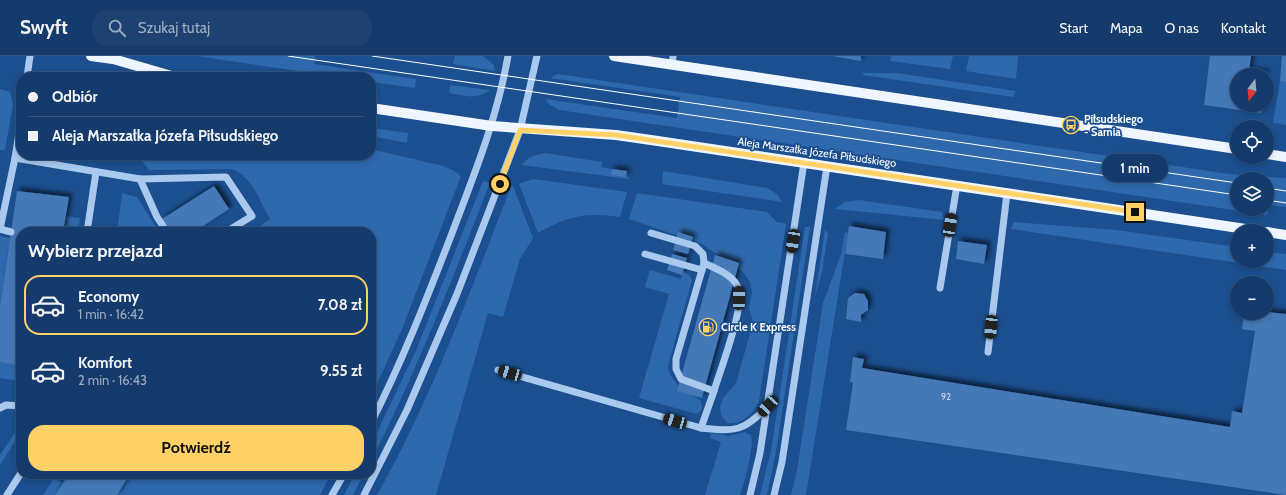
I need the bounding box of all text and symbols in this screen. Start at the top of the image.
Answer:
search box [92,10,372,46]
text: Swyft [20,16,68,39]
icon: search [106,17,128,39]
text: Szukaj tutaj [138,19,210,37]
text: Start [1059,19,1088,37]
text: Mapa [1110,19,1142,37]
text: O nas [1164,19,1199,37]
text: Kontakt [1221,19,1266,37]
north arrow [1230,68,1274,112]
map controls [1230,68,1274,320]
text: Odbiór [52,88,98,106]
place label: Piłsudskiego - Sarnia [1084,112,1143,139]
bus stop icon: Piłsudskiego - Sarnia [1061,115,1081,135]
button: locate [1230,120,1274,164]
text: Aleja Marszałka Józefa Piłsudskiego [52,127,278,145]
street label: Aleja Marszałka Józefa Piłsudskiego [737,134,897,170]
callout: 1 min [1102,154,1168,182]
text: 1 min [1120,160,1150,176]
button: layers [1230,172,1274,216]
route start [491,175,509,193]
route end [1126,203,1144,221]
car [942,212,958,238]
button: + [1230,224,1274,268]
car [785,228,801,254]
text: Wybierz przejazd [28,240,163,262]
button: − [1230,276,1274,320]
car [733,286,745,310]
icon: car [30,287,66,323]
text: Economy [78,288,139,306]
text: 7.08 zł [318,296,362,314]
text: 1 min · 16:42 [78,306,144,322]
car [984,314,998,340]
fuel station icon: Circle K Express [698,317,718,337]
place label: Circle K Express [721,320,796,334]
icon: car [30,353,66,389]
text: Komfort [78,354,132,372]
text: 9.55 zł [320,362,362,380]
car [497,364,523,382]
text: 2 min · 16:43 [78,372,147,388]
house number: 92 [941,391,951,402]
car [755,393,781,419]
car [662,412,688,430]
button: Potwierdź [28,425,364,471]

